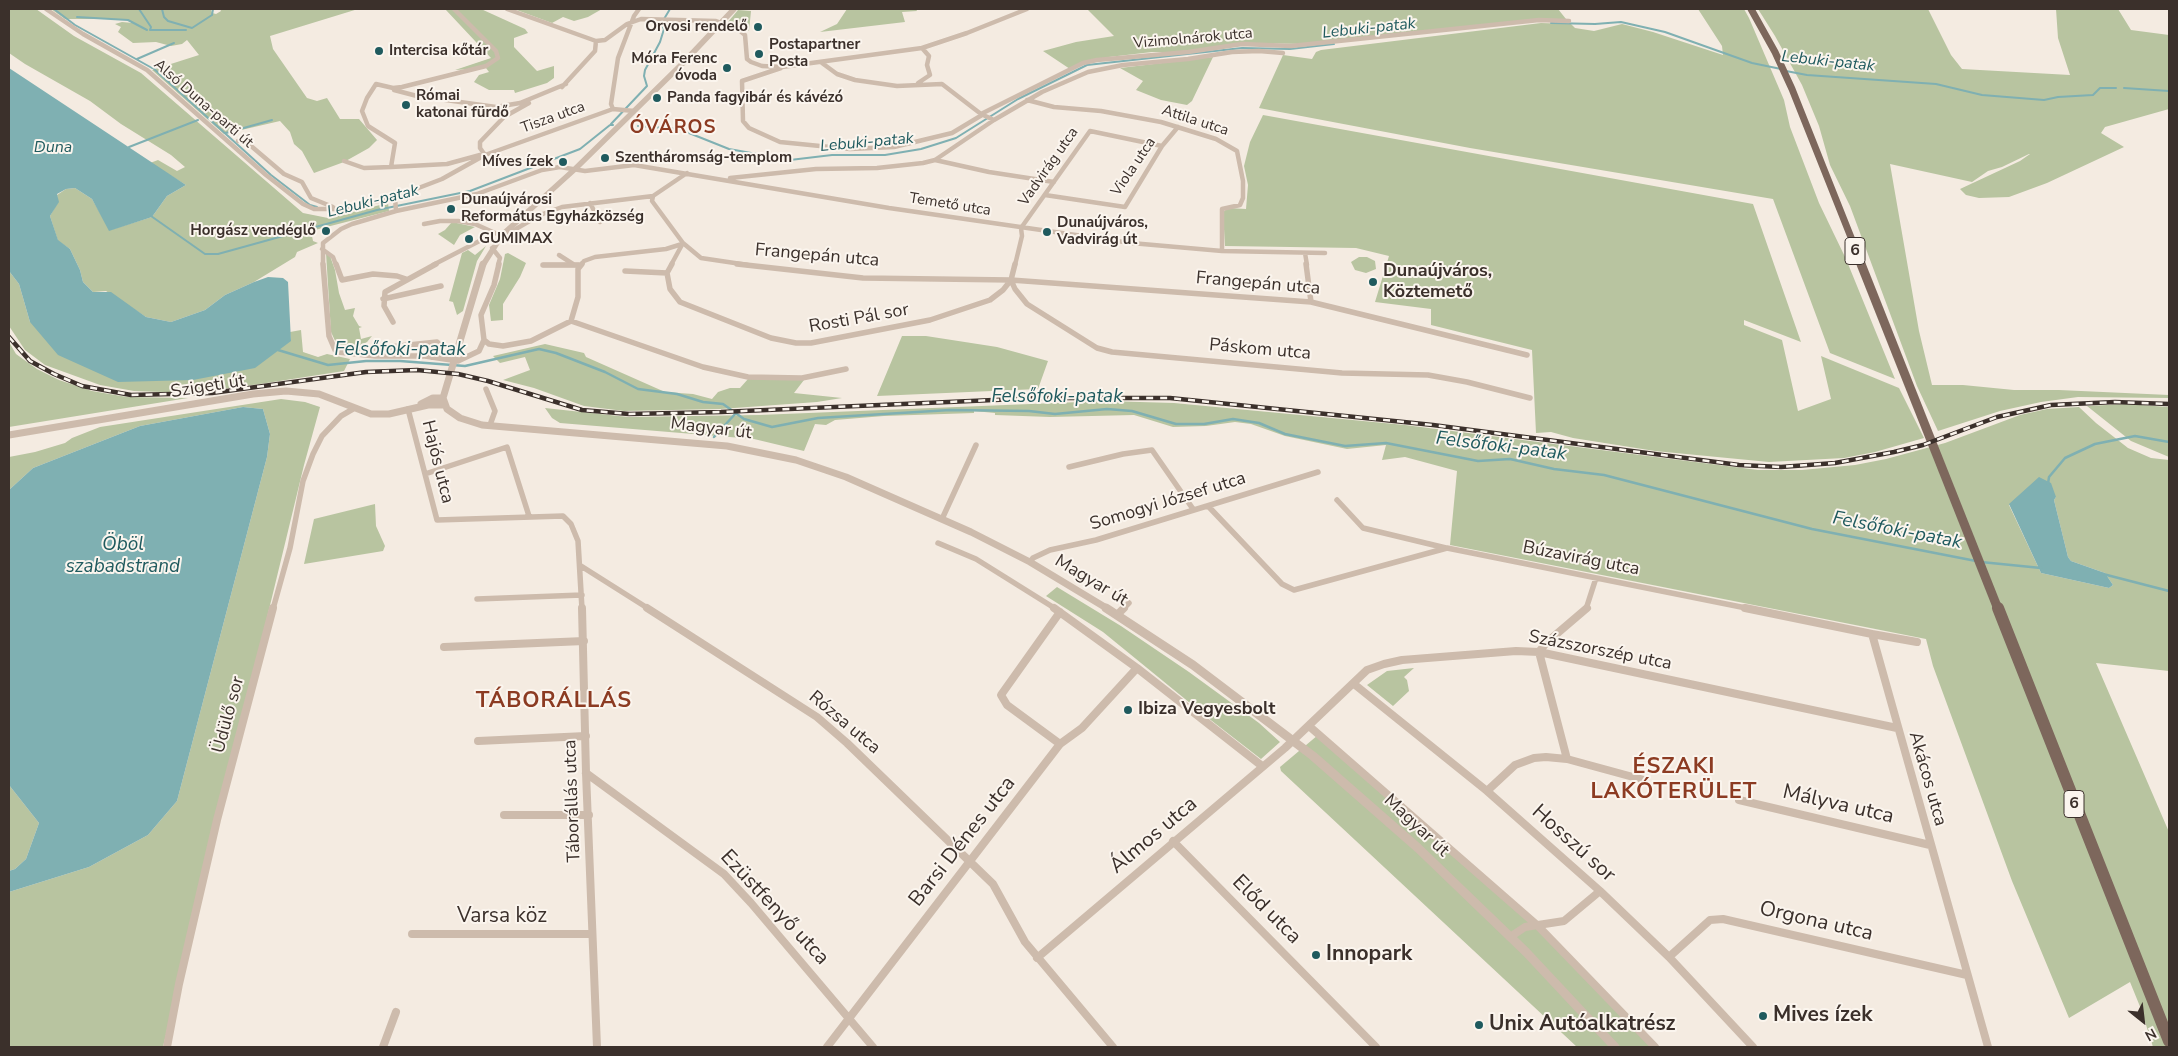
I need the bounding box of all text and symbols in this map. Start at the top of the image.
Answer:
water label: Lebuki-patak [1321,15,1417,43]
place label: Orvosi rendelő [645,18,748,36]
marker: Orvosi rendelő [752,21,764,33]
street label: Vizimolnárok utca [1133,25,1253,53]
place label: Postapartner Posta [769,36,860,71]
place label: Intercisa kőtár [389,42,488,60]
marker: Intercisa kőtár [373,45,385,57]
marker: Postapartner Posta [753,48,765,60]
water label: Lebuki-patak [1780,48,1876,76]
place label: Móra Ferenc óvoda [631,50,717,85]
street label: Alsó Duna-parti út [150,56,256,152]
marker: Móra Ferenc óvoda [721,62,733,74]
place label: Római katonai fürdő [416,87,509,122]
place label: Panda fagyibár és kávézó [667,89,843,107]
marker: Panda fagyibár és kávézó [651,92,663,104]
street label: Tisza utca [519,98,587,138]
marker: Római katonai fürdő [400,99,412,111]
street label: Attila utca [1159,102,1231,140]
district label: ÓVÁROS [629,117,717,139]
street label: Vadvirág utca [1015,124,1083,210]
water label: Lebuki-patak [819,129,915,157]
street label: Viola utca [1108,134,1160,200]
water label: Duna [34,138,72,158]
place label: Szentháromság-templom [615,149,792,167]
marker: Szentháromság-templom [599,152,611,164]
place label: Míves ízek [482,153,553,171]
marker: Míves ízek [557,156,569,168]
water label: Lebuki-patak [325,181,421,223]
street label: Temető utca [908,190,992,220]
place label: Dunaújvárosi Református Egyházközség [461,191,644,226]
marker: Dunaújvárosi Református Egyházközség [445,203,457,215]
place label: Dunaújváros, Vadvirág út [1057,214,1148,249]
place label: Horgász vendéglő [190,222,316,240]
marker: Horgász vendéglő [320,225,332,237]
marker: Dunaújváros, Vadvirág út [1041,226,1053,238]
place label: GUMIMAX [479,230,552,248]
marker: GUMIMAX [463,233,475,245]
road number: 6 [1845,238,1865,264]
street label: Frangepán utca [754,240,880,272]
place label: Dunaújváros, Köztemető [1383,261,1492,304]
street label: Frangepán utca [1195,268,1321,300]
marker: Dunaújváros, Köztemető [1367,276,1379,288]
street label: Rosti Pál sor [807,300,911,338]
street label: Páskom utca [1208,335,1312,365]
water label: Felsőfoki-patak [334,339,466,361]
street label: Szigeti út [169,370,247,404]
water label: Felsőfoki-patak [991,386,1123,408]
street label: Magyar út [669,413,753,445]
street label: Hajós utca [416,418,458,506]
water label: Felsőfoki-patak [1434,428,1568,466]
street label: Somogyi József utca [1087,468,1249,536]
water label: Felsőfoki-patak [1830,507,1964,555]
water label: Öböl szabadstrand [66,534,180,578]
street label: Búzavirág utca [1521,537,1641,581]
street label: Magyar út [1050,551,1132,611]
street label: Százszorszép utca [1526,626,1674,676]
street label: Üdülő sor [208,674,250,756]
street label: Rózsa utca [804,687,884,759]
district label: TÁBORÁLLÁS [475,689,633,715]
place label: Ibiza Vegyesbolt [1138,699,1275,721]
marker: Ibiza Vegyesbolt [1122,704,1134,716]
street label: Akácos utca [1903,729,1951,829]
street label: Táborállás utca [560,739,586,863]
district label: ÉSZAKI LAKÓTERÜLET [1589,755,1759,806]
street label: Barsi Dénes utca [904,772,1022,912]
street label: Mályva utca [1780,780,1896,830]
street label: Magyar út [1379,790,1453,862]
road number: 6 [2064,791,2084,818]
street label: Álmos utca [1105,792,1203,880]
street label: Hosszú sor [1526,800,1620,888]
street label: Ezüstfenyő utca [714,845,834,971]
street label: Előd utca [1226,870,1306,950]
street label: Orgona utca [1757,897,1875,947]
street label: Varsa köz [457,904,547,930]
place label: Innopark [1326,942,1412,968]
marker: Innopark [1310,949,1322,961]
north arrow [2118,996,2168,1046]
place label: Mives ízek [1773,1003,1872,1029]
marker: Mives ízek [1757,1010,1769,1022]
place label: Unix Autóalkatrész [1489,1012,1676,1038]
marker: Unix Autóalkatrész [1473,1019,1485,1031]
text: N [2141,1024,2160,1045]

